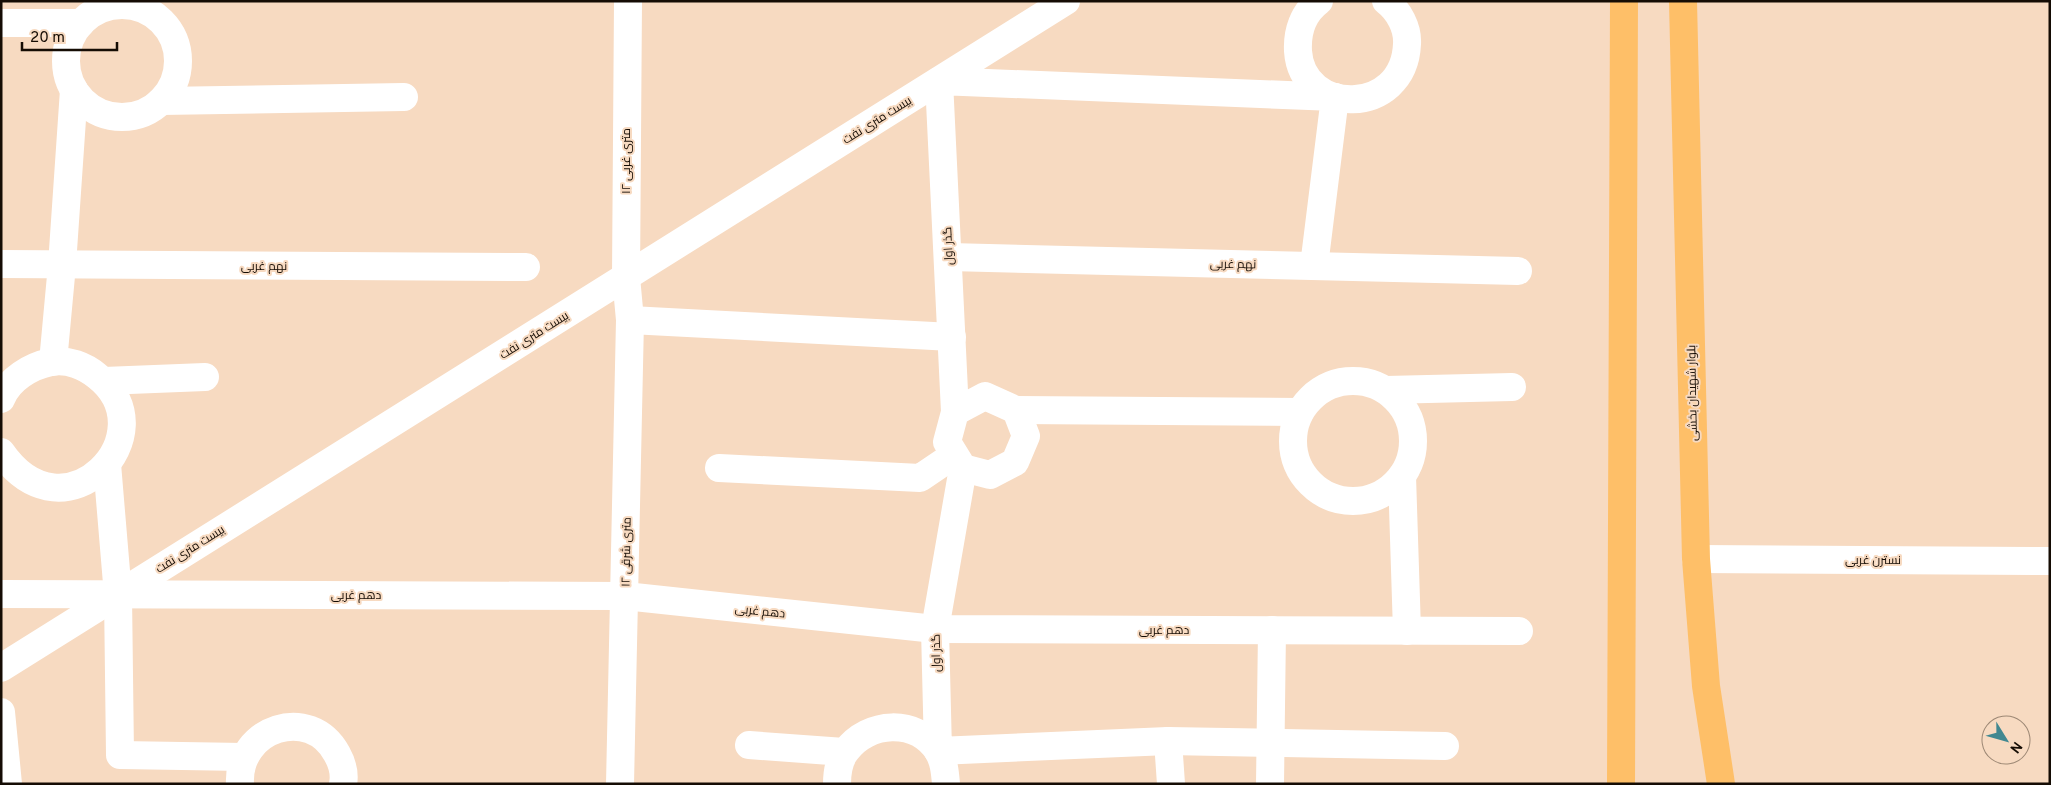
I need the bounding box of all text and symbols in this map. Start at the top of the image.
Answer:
scale bar [22,20,118,52]
text: 20 m [30,29,65,48]
street label: بیست متری نفت [840,93,915,149]
street label: ۱۲ متری غربی [619,128,635,194]
street label: گذر اول [940,226,958,265]
street label: نهم غربی [1210,257,1256,273]
street label: نهم غربی [241,259,287,275]
street label: بیست متری نفت [497,308,572,364]
street label: بلوار شهیدان بخشی [1684,345,1702,441]
street label: ۱۲ متری شرقی [618,517,636,587]
street label: بیست متری نفت [153,522,228,578]
street label: نسترن غربی [1845,553,1901,569]
street label: دهم غربی [331,588,381,604]
street label: دهم غربی [734,601,786,623]
street label: دهم غربی [1139,623,1189,639]
street label: گذر اول [929,634,945,672]
north arrow [1981,715,2031,765]
text: N [2005,738,2025,756]

